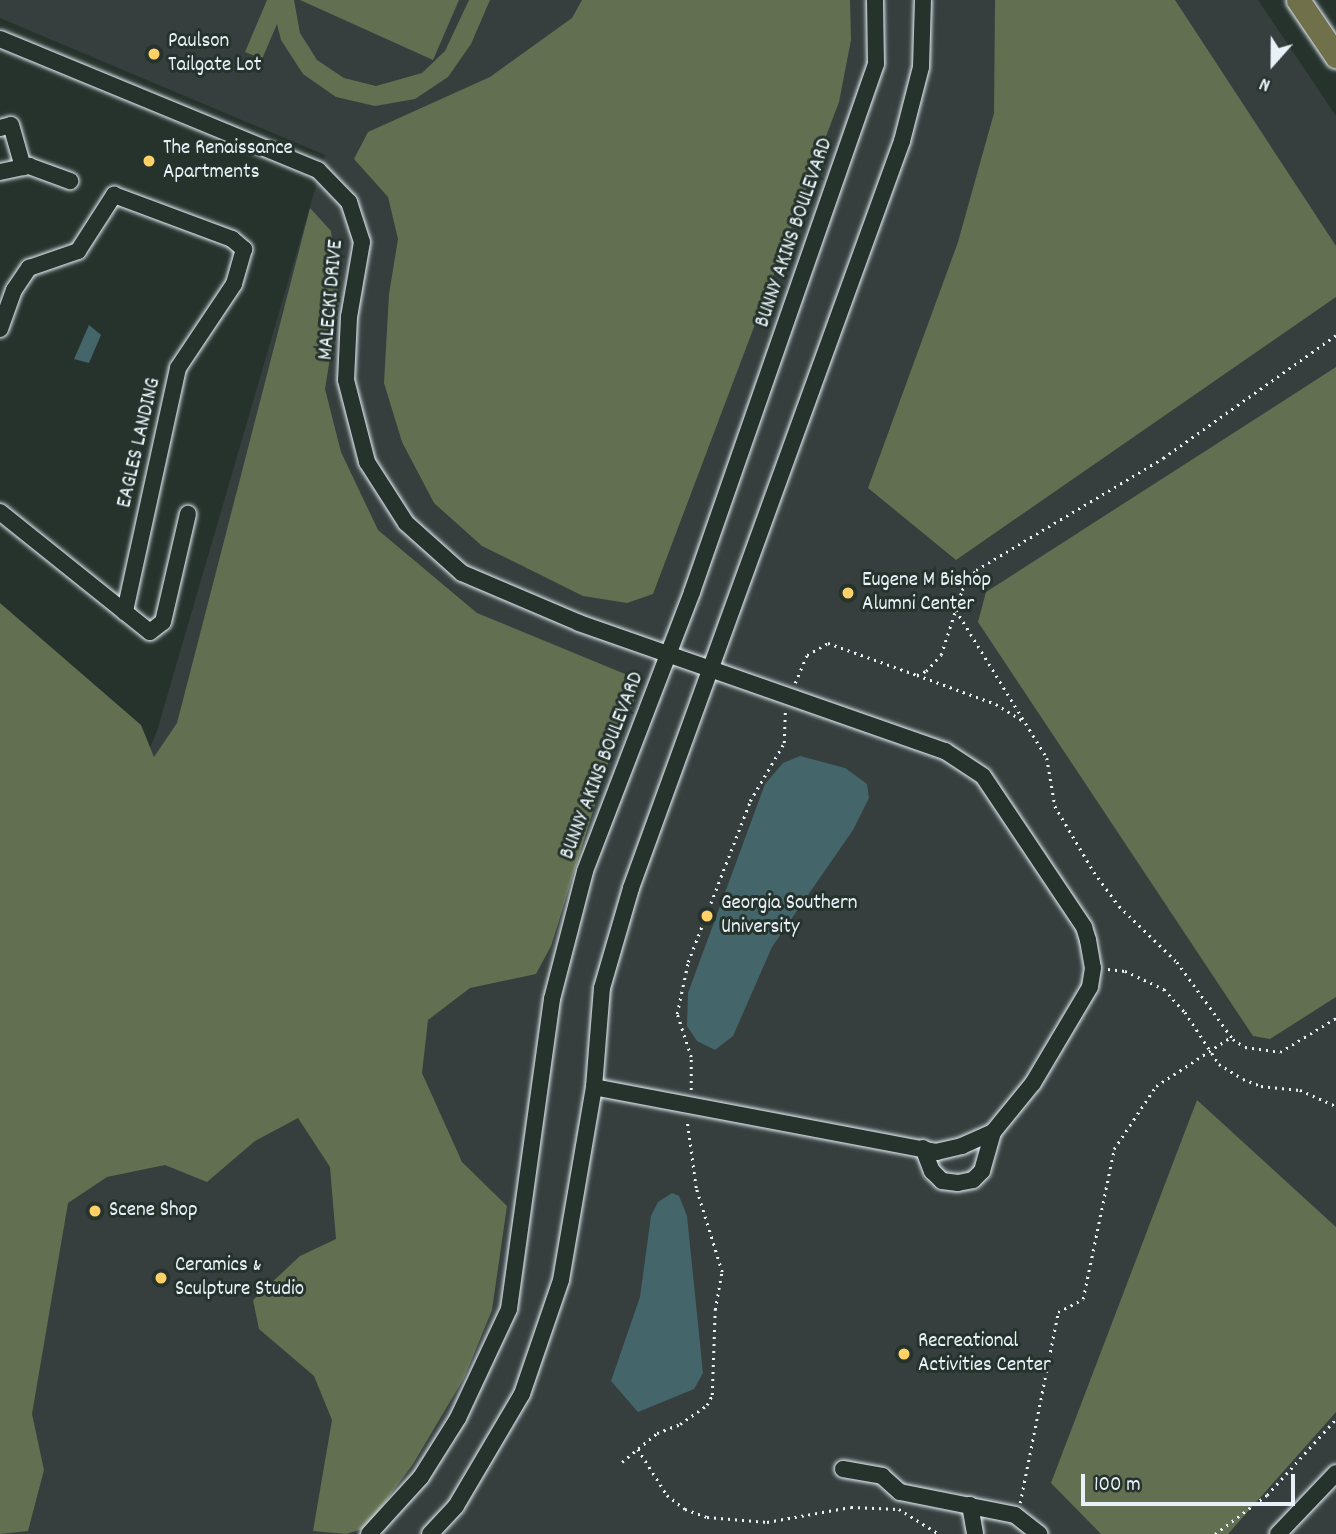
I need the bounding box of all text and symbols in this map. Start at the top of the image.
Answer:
north arrow [1238,28,1308,98]
place label: Paulson Tailgate Lot [168,29,262,79]
marker: Paulson Tailgate Lot [146,46,162,62]
text: N [1256,69,1275,97]
street label: BUNNY AKINS BOULEVARD [751,135,839,331]
place label: The Renaissance Apartments [163,136,293,186]
marker: The Renaissance Apartments [141,153,157,169]
street label: MALECKI DRIVE [314,239,350,361]
street label: EAGLES LANDING [113,376,167,510]
place label: Eugene M Bishop Alumni Center [862,568,991,618]
marker: Eugene M Bishop Alumni Center [840,585,856,601]
street label: BUNNY AKINS BOULEVARD [556,669,650,863]
place label: Georgia Southern University [721,891,857,941]
marker: Georgia Southern University [699,908,715,924]
place label: Scene Shop [109,1198,198,1224]
marker: Scene Shop [87,1203,103,1219]
place label: Ceramics & Sculpture Studio [175,1253,304,1303]
marker: Ceramics & Sculpture Studio [153,1270,169,1286]
place label: Recreational Activities Center [918,1329,1051,1379]
marker: Recreational Activities Center [896,1346,912,1362]
scale bar [1084,1460,1298,1504]
text: 100 m [1094,1471,1141,1501]

